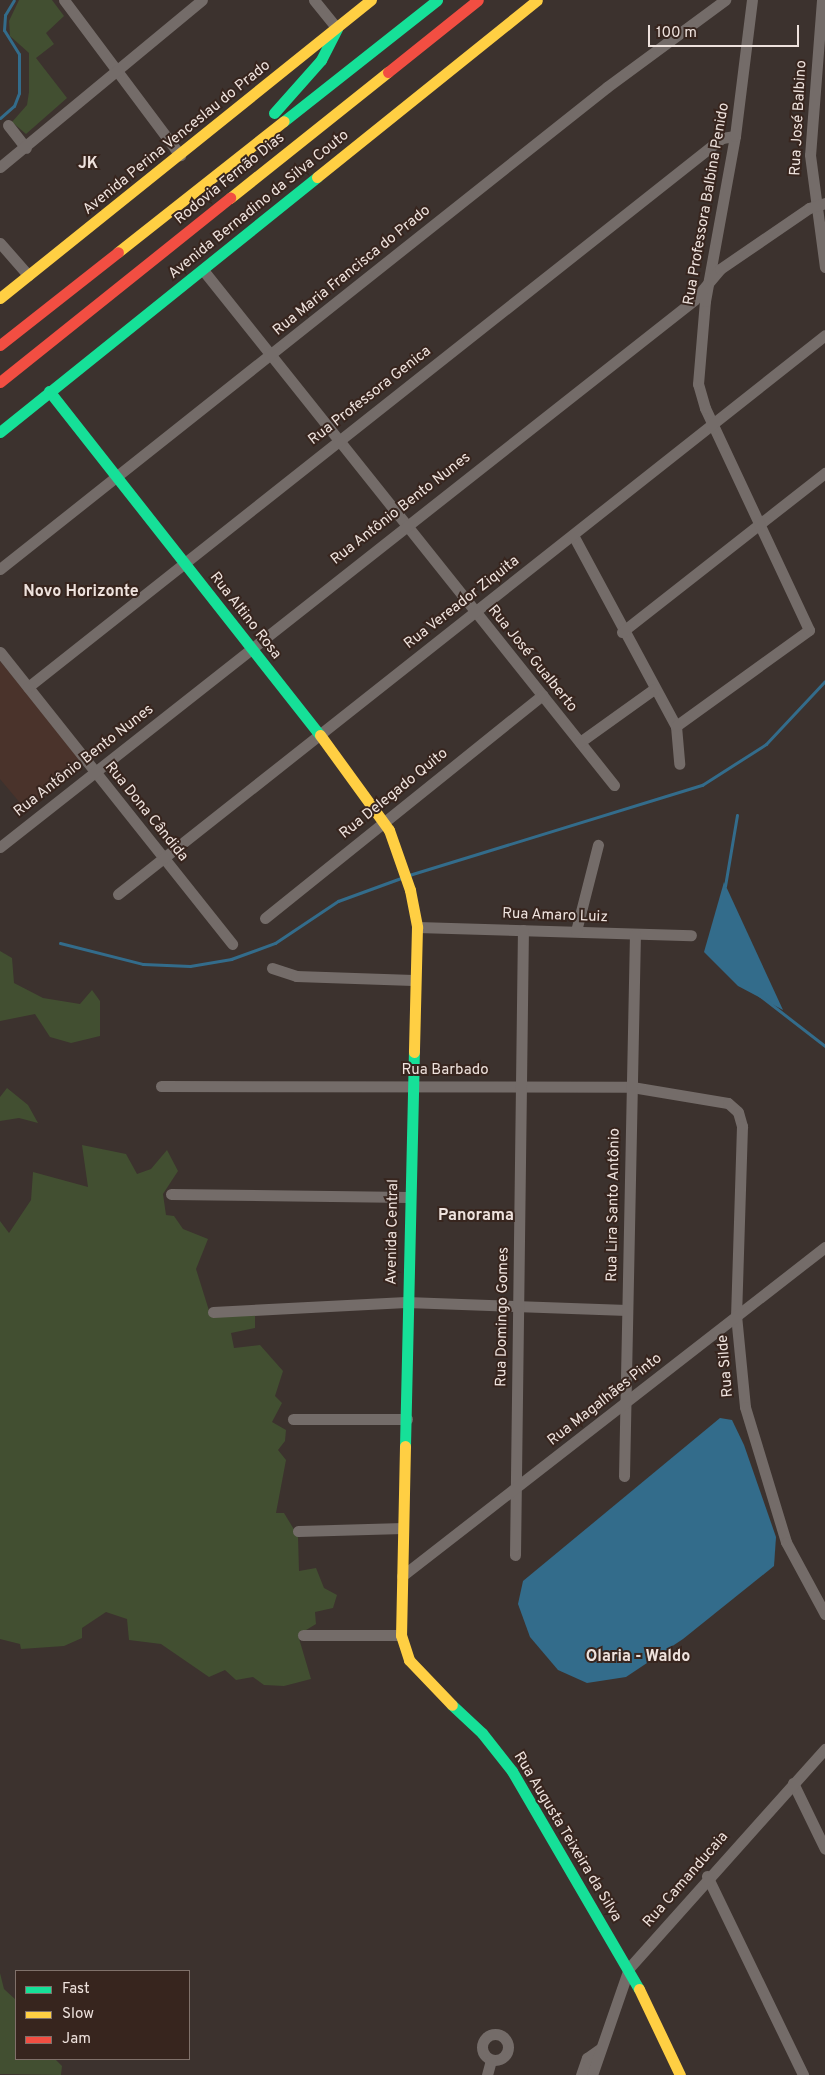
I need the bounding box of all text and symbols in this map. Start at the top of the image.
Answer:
scale bar [650,15,801,47]
text: 100 m [656,24,697,43]
street label: Avenida Perina Venceslau do Prado [79,57,275,219]
street label: Rua José Balbino [787,60,811,176]
street label: Rua Professora Balbina Penido [680,101,734,307]
street label: Avenida Bernadino da Silva Couto [165,127,353,283]
street label: Rodovia Fernão Dias [171,129,289,229]
district label: JK [78,154,98,174]
street label: Rua Maria Francisca do Prado [270,202,434,340]
street label: Rua Professora Genica [305,343,435,449]
street label: Rua Antônio Bento Nunes [327,449,475,569]
street label: Rua Vereador Ziquita [401,552,523,654]
street label: Rua Altino Rosa [205,569,285,663]
district label: Novo Horizonte [23,582,139,602]
street label: Rua José Gualberto [483,602,581,716]
street label: Rua Antônio Bento Nunes [10,701,158,821]
street label: Rua Delegado Quito [336,745,452,843]
street label: Rua Dona Cândida [100,759,192,865]
street label: Rua Amaro Luiz [502,905,608,927]
street label: Rua Barbado [401,1062,489,1080]
street label: Rua Lira Santo Antônio [604,1128,624,1282]
street label: Avenida Central [383,1179,403,1285]
district label: Panorama [438,1206,514,1226]
street label: Rua Domingo Gomes [493,1247,513,1387]
street label: Rua Silde [714,1334,738,1398]
street label: Rua Magalhães Pinto [544,1350,666,1450]
district label: Olaria - Waldo [586,1647,690,1667]
street label: Rua Augusta Teixeira da Silva [509,1748,625,1926]
street label: Rua Camanducaia [640,1829,732,1931]
legend [15,1970,190,2060]
text: Fast [62,1980,90,1999]
text: Slow [62,2005,94,2024]
text: Jam [62,2030,91,2049]

